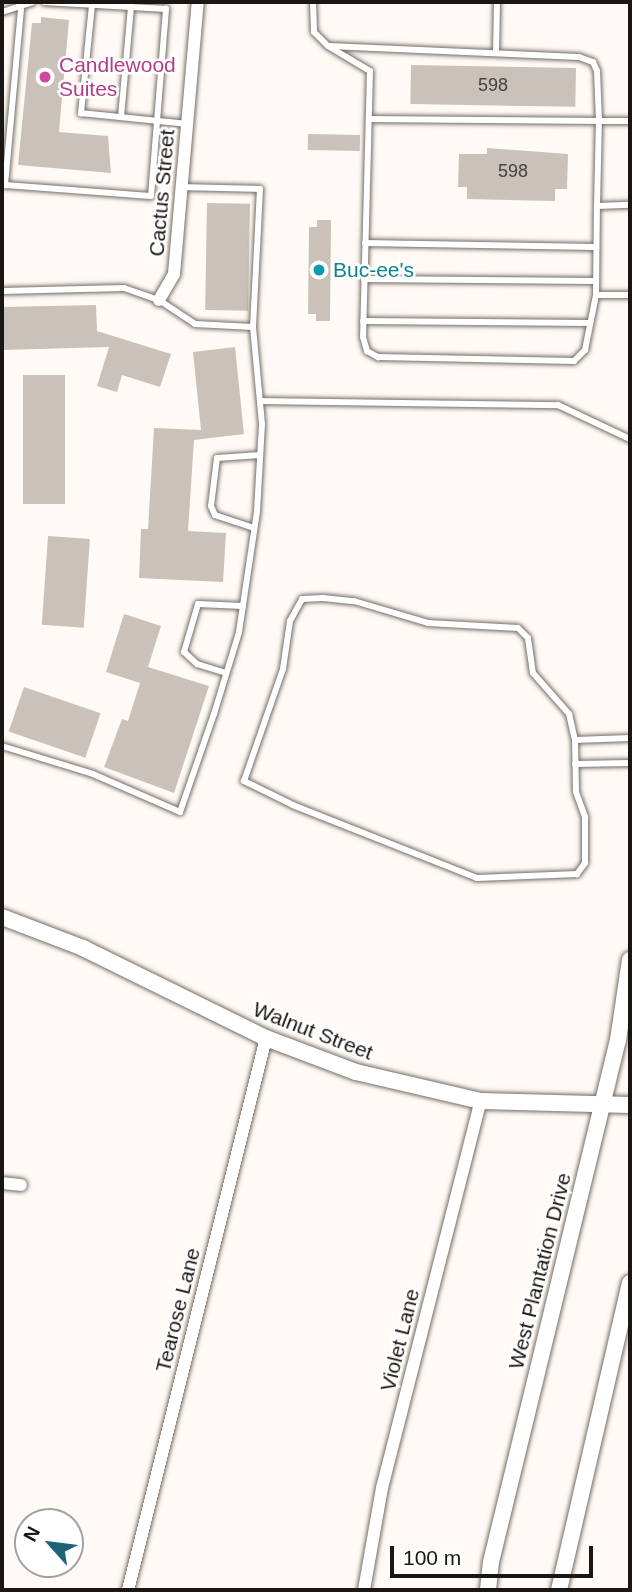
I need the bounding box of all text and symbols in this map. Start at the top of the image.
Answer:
place label: Candlewood Suites [59,52,176,102]
marker: Candlewood Suites [37,69,53,85]
house number: 598 [478,74,508,96]
street label: Cactus Street [144,129,180,257]
house number: 598 [498,160,528,182]
place label: Buc-ee's [333,257,414,283]
marker: Buc-ee's [311,262,327,278]
street label: Walnut Street [249,997,377,1065]
street label: West Plantation Drive [503,1170,577,1372]
street label: Tearose Lane [150,1245,206,1375]
street label: Violet Lane [375,1286,425,1394]
north arrow [14,1508,84,1578]
text: N [19,1523,44,1545]
scale bar [394,1532,597,1576]
text: 100 m [403,1546,461,1569]

